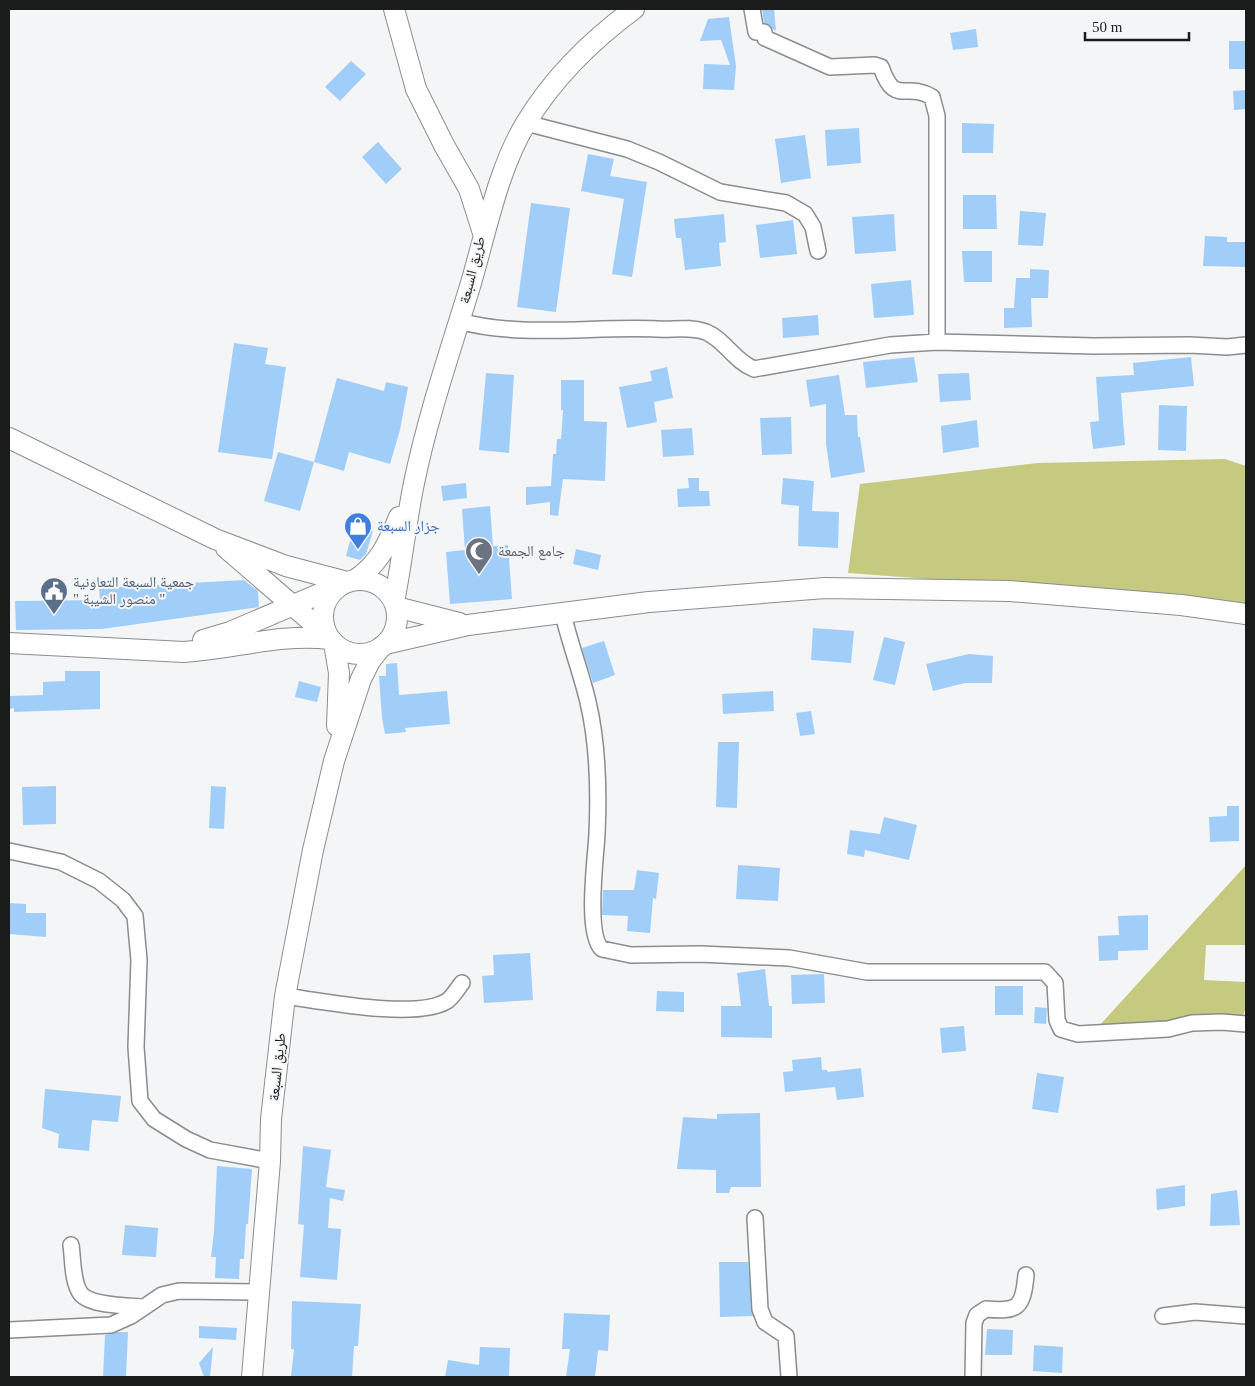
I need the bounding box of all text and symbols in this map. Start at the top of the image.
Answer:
scale bar [1085,10,1189,42]
text: 50 m [1092,19,1123,35]
street label: طريق السبعة [456,235,490,306]
shop icon: جزار السبعة [343,511,373,550]
place label: جزار السبعة [377,518,440,535]
mosque icon: جامع الجمعة [464,536,494,575]
place label: جامع الجمعة [498,543,565,561]
place label: جمعية السبعة التعاونية " منصور الشيبة " [73,574,195,608]
public building icon: جمعية السبعة التعاونية " منصور الشيبة " [39,576,69,615]
street label: طريق السبعة [265,1032,291,1102]

